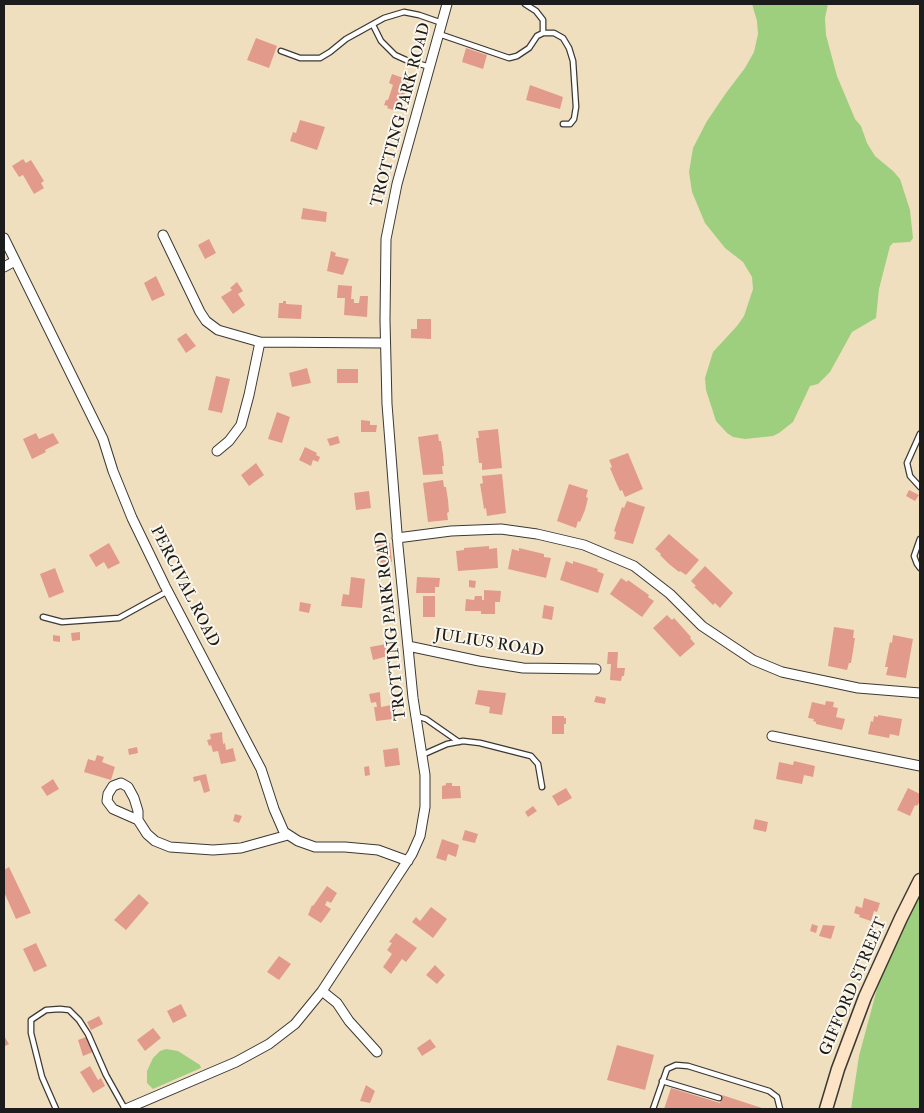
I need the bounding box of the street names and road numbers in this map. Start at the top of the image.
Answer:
street label: TROTTING PARK ROAD [368,21,436,209]
street label: PERCIVAL ROAD [145,523,223,651]
street label: TROTTING PARK ROAD [373,531,411,721]
street label: JULIUS ROAD [433,626,545,662]
street label: GIFFORD STREET [816,915,892,1059]

